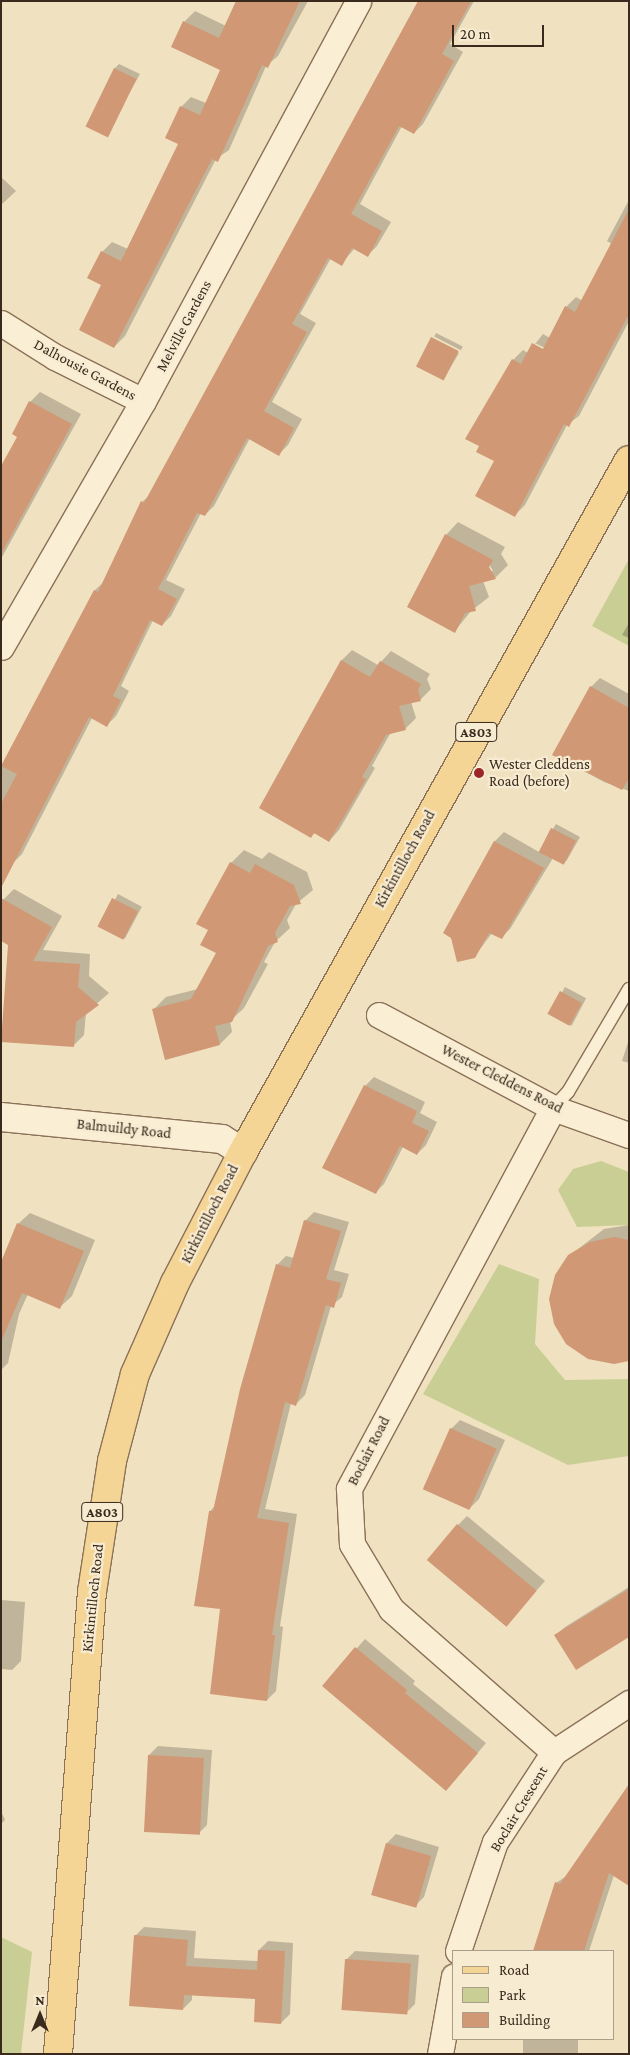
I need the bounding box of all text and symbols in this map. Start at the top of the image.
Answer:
scale bar [455,15,548,47]
text: 20 m [460,26,491,42]
street label: Melville Gardens [152,277,216,375]
street label: Dalhousie Gardens [31,335,139,405]
road number: A803 [455,720,497,744]
place label: Wester Cleddens Road (before) [489,755,590,790]
marker: Wester Cleddens Road (before) [473,767,485,779]
street label: Kirkintilloch Road [371,807,439,911]
street label: Wester Cleddens Road [438,1041,566,1117]
street label: Balmuildy Road [76,1115,172,1143]
street label: Kirkintilloch Road [177,1162,243,1266]
street label: Boclair Road [344,1413,394,1489]
road number: A803 [81,1500,123,1524]
street label: Kirkintilloch Road [78,1543,108,1653]
street label: Boclair Crescent [486,1763,552,1855]
legend [452,1950,615,2040]
text: Road [499,1962,529,1978]
text: Park [499,1987,526,2003]
north arrow [15,1990,65,2040]
text: N [35,1992,45,2008]
text: Building [499,2012,550,2028]

